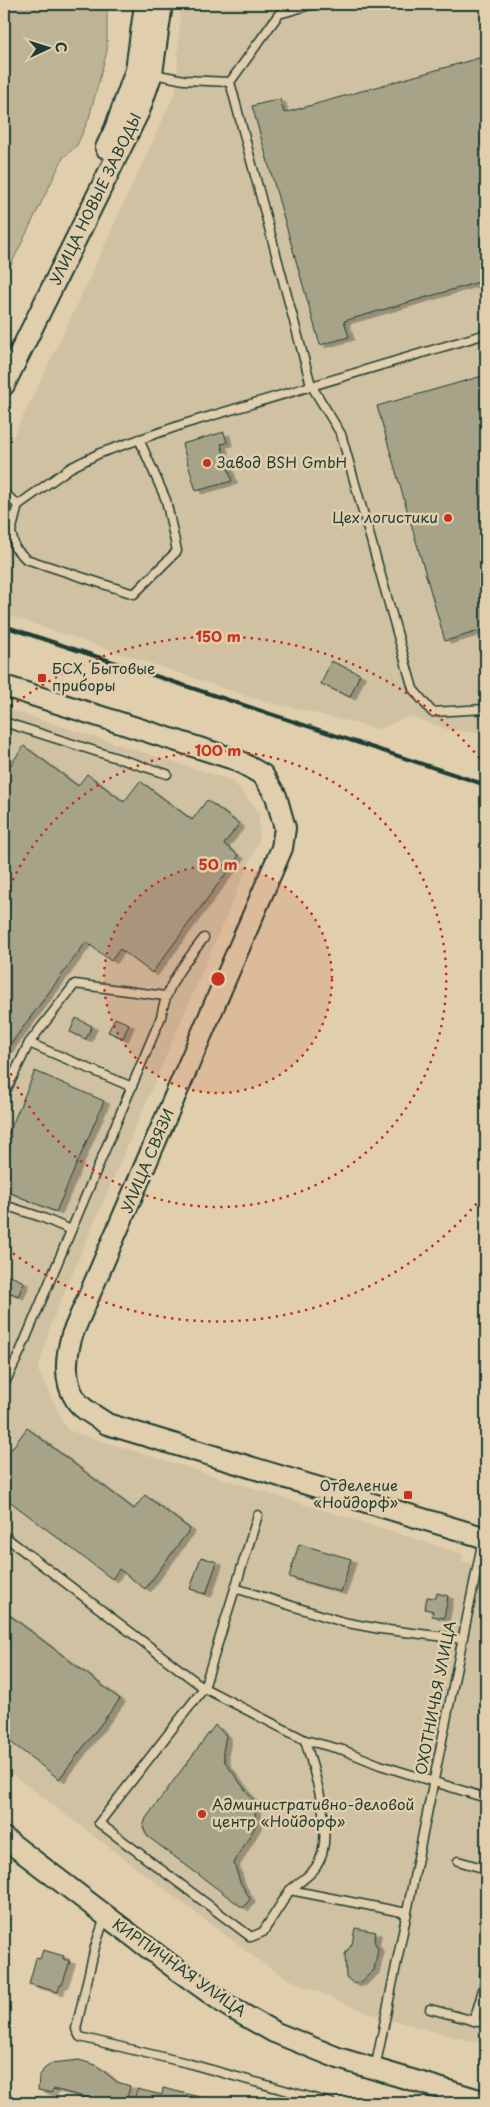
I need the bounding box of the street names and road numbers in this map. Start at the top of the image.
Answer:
street label: УЛИЦА НОВЫЕ ЗАВОДЫ [43,108,146,288]
street label: УЛИЦА СВЯЗИ [114,1104,179,1216]
street label: ОХОТНИЧЬЯ УЛИЦА [408,1619,461,1777]
street label: КИРПИЧНАЯ УЛИЦА [108,1912,252,2022]

